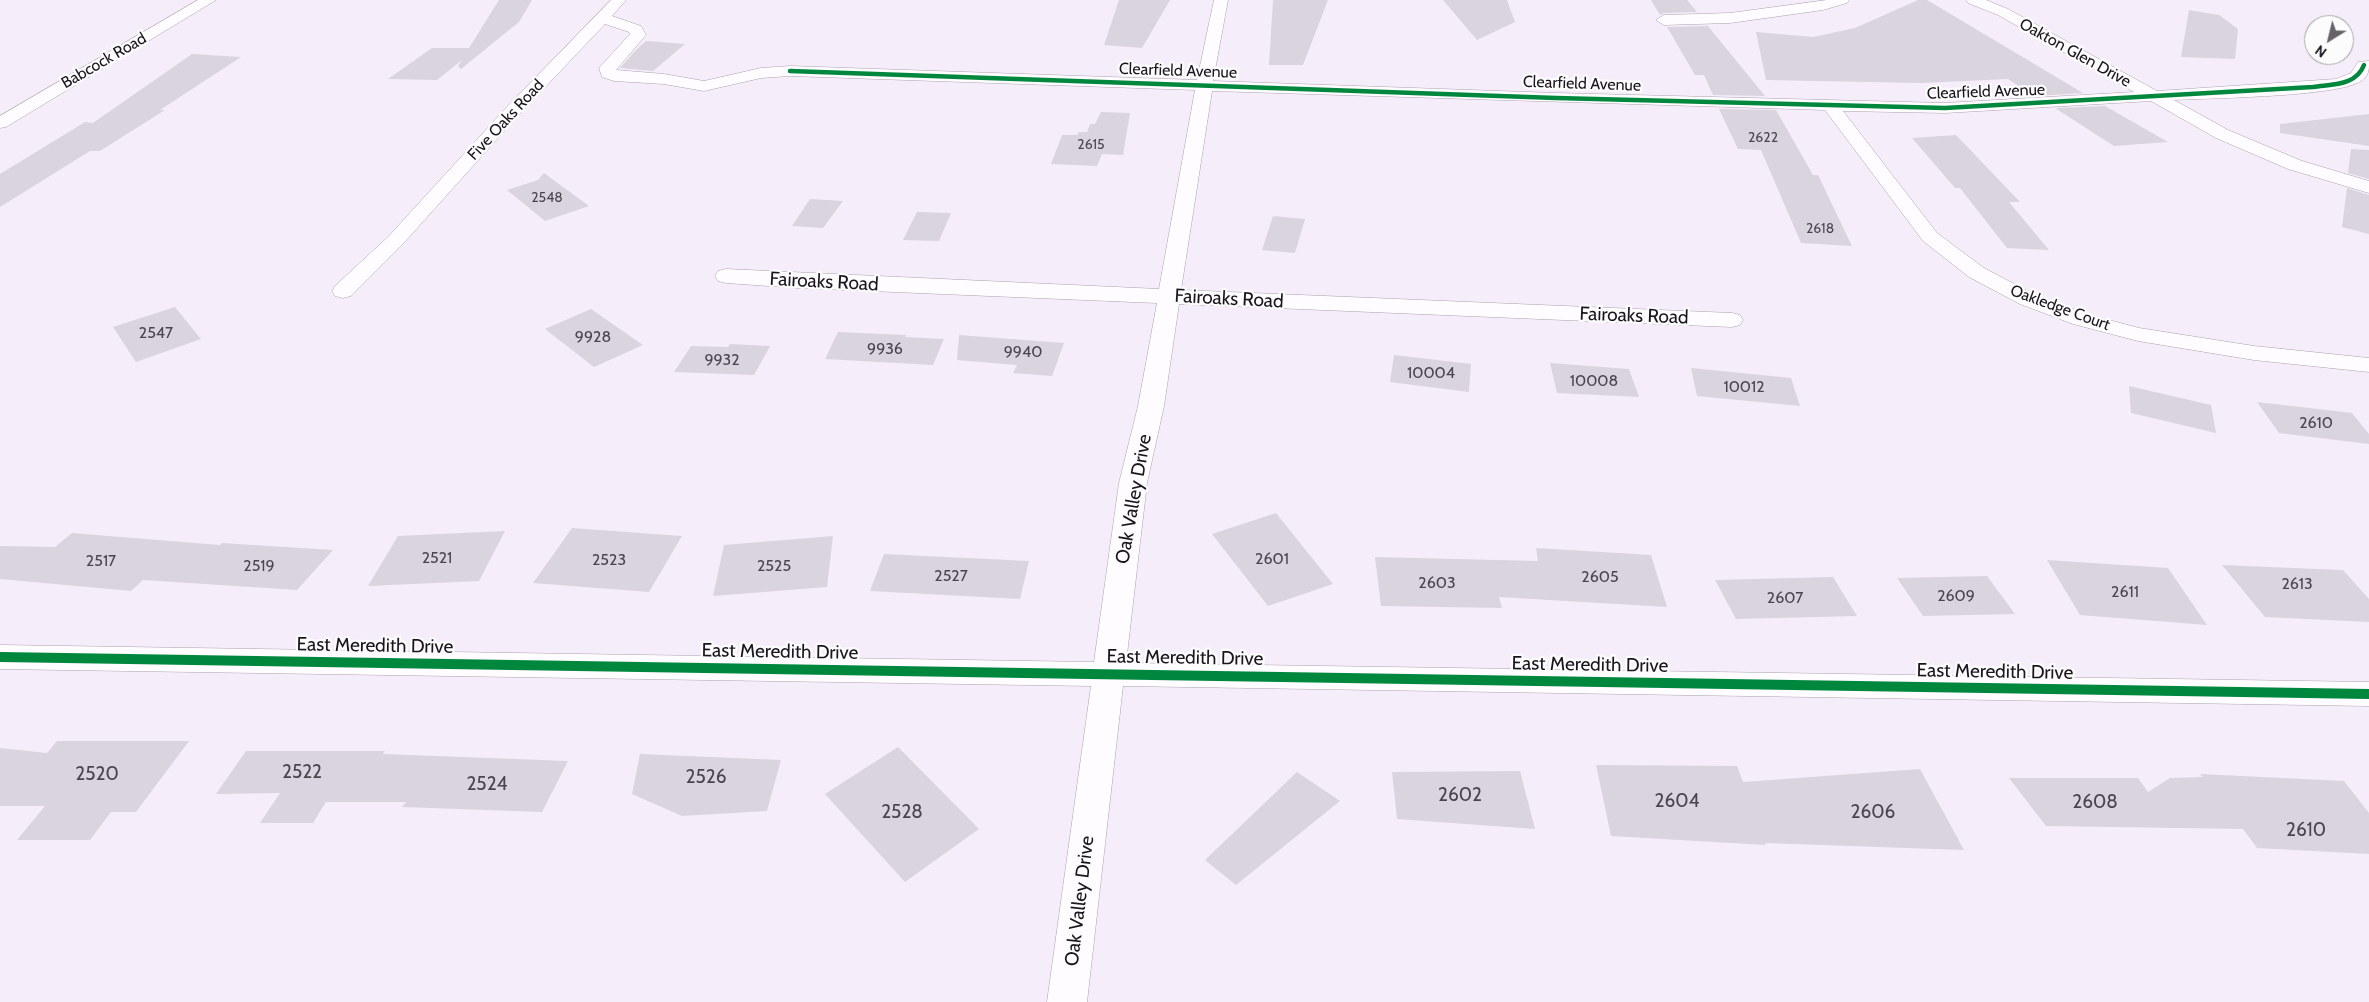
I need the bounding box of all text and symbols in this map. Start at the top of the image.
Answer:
street label: Oakton Glen Drive [2016,14,2134,92]
north arrow [2304,15,2354,65]
street label: Babcock Road [58,29,150,93]
text: N [2311,41,2330,62]
street label: Clearfield Avenue [1119,59,1237,83]
street label: Clearfield Avenue [1523,72,1641,96]
street label: Five Oaks Road [464,76,548,164]
street label: Clearfield Avenue [1927,80,2045,104]
house number: 2622 [1748,130,1778,146]
house number: 2615 [1077,137,1105,153]
house number: 2548 [531,190,563,206]
house number: 2618 [1806,221,1834,237]
street label: Fairoaks Road [769,268,879,296]
street label: Oakledge Court [2007,281,2113,335]
street label: Fairoaks Road [1174,285,1284,313]
street label: Fairoaks Road [1579,303,1689,329]
house number: 2547 [139,323,173,343]
house number: 9928 [575,327,611,347]
house number: 9936 [867,339,903,359]
house number: 9940 [1004,342,1042,362]
house number: 9932 [704,350,740,370]
house number: 10004 [1407,363,1455,383]
house number: 10008 [1570,371,1618,391]
house number: 10012 [1723,377,1765,397]
house number: 2610 [2299,413,2333,433]
street label: Oak Valley Drive [1111,432,1157,566]
house number: 2521 [422,548,452,568]
house number: 2601 [1255,549,1289,569]
house number: 2523 [592,550,626,570]
house number: 2517 [86,551,116,571]
house number: 2519 [243,556,275,576]
house number: 2525 [757,556,791,576]
house number: 2527 [934,566,968,586]
house number: 2605 [1581,567,1619,587]
house number: 2603 [1418,573,1456,593]
house number: 2613 [2281,574,2313,594]
house number: 2611 [2111,582,2139,602]
house number: 2609 [1937,586,1975,606]
house number: 2607 [1767,588,1803,608]
street label: East Meredith Drive [296,633,454,659]
street label: East Meredith Drive [701,639,859,665]
street label: East Meredith Drive [1106,645,1264,671]
street label: East Meredith Drive [1511,652,1669,678]
street label: East Meredith Drive [1916,659,2074,685]
house number: 2522 [282,761,322,783]
house number: 2520 [75,763,119,785]
house number: 2526 [686,766,726,788]
house number: 2524 [466,773,508,795]
house number: 2602 [1438,784,1482,806]
house number: 2604 [1655,790,1699,812]
house number: 2608 [2072,791,2118,813]
house number: 2528 [881,801,923,823]
house number: 2606 [1851,801,1895,823]
house number: 2610 [2286,819,2326,841]
street label: Oak Valley Drive [1061,834,1099,968]

